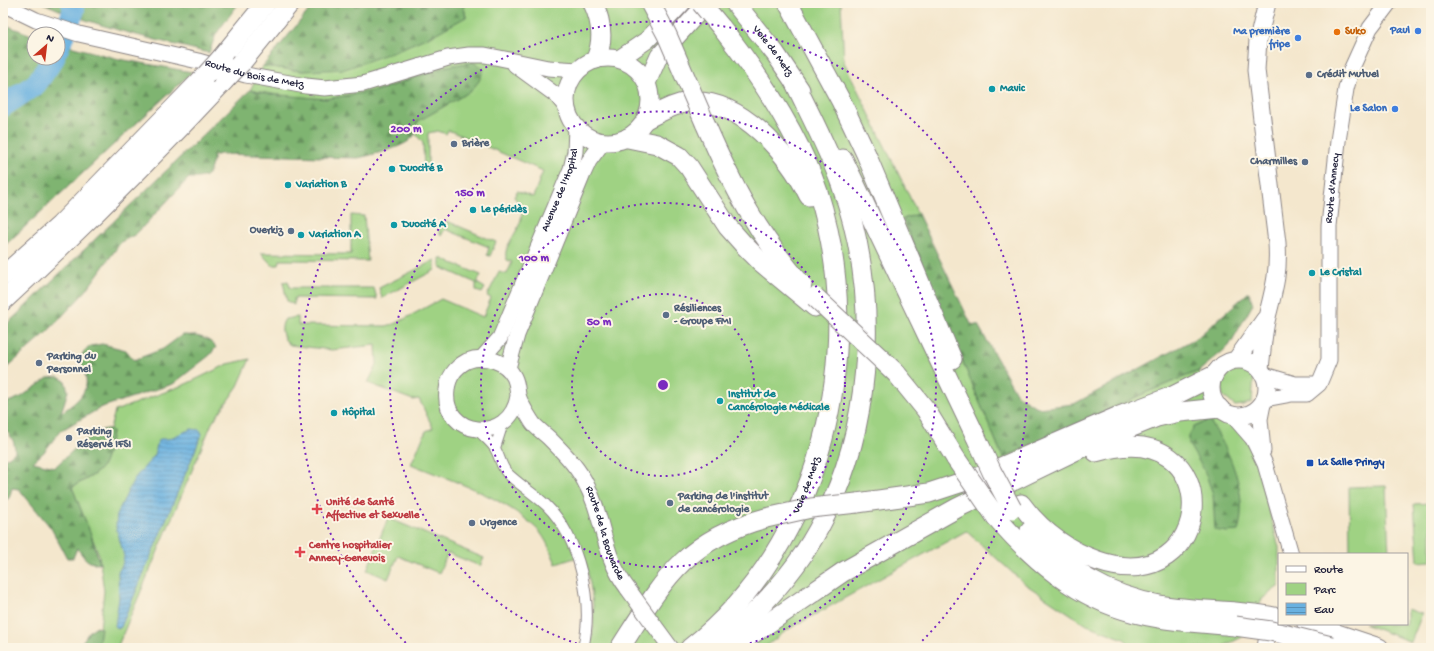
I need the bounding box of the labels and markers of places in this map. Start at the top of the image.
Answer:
place label: Ma première fripe [1233,25,1291,51]
place label: Paul [1389,25,1411,37]
place label: Suko [1345,26,1366,38]
marker: Paul [1413,26,1423,36]
marker: Suko [1332,27,1342,37]
marker: Ma première fripe [1293,33,1303,43]
place label: Crédit Mutuel [1316,68,1380,81]
marker: Crédit Mutuel [1304,70,1314,80]
place label: Mavic [1000,83,1026,95]
marker: Mavic [987,84,997,94]
place label: Le Salon [1350,103,1388,115]
marker: Le Salon [1390,104,1400,114]
place label: Brière [461,137,490,150]
marker: Brière [449,139,459,149]
place label: Charmilles [1249,156,1298,168]
marker: Charmilles [1300,157,1310,167]
place label: Duocité B [399,162,444,175]
marker: Duocité B [387,164,397,174]
place label: Variation B [295,178,348,191]
marker: Variation B [283,180,293,190]
place label: Le périclès [481,203,528,216]
marker: Le périclès [468,205,478,215]
place label: Duocité A [401,218,447,231]
marker: Duocité A [389,220,399,230]
place label: Overkiz [250,225,284,237]
marker: Overkiz [286,226,296,236]
place label: Variation A [308,228,362,241]
marker: Variation A [296,230,306,240]
place label: Le Cristal [1320,266,1362,279]
marker: Le Cristal [1307,268,1317,278]
place label: Résiliences - Groupe FMI [673,302,732,328]
marker: Résiliences - Groupe FMI [661,310,671,320]
place label: Parking du Personnel [46,351,97,376]
marker: Parking du Personnel [34,358,44,368]
centre of rings [656,378,670,392]
place label: Institut de Cancérologie Médicale [727,388,831,415]
marker: Institut de Cancérologie Médicale [715,396,725,406]
place label: Hôpital [342,406,375,419]
marker: Hôpital [329,408,339,418]
place label: Parking Réservé IFSI [76,426,132,451]
marker: Parking Réservé IFSI [64,433,74,443]
place label: La Salle Pringy [1318,457,1385,470]
marker: La Salle Pringy [1305,458,1315,468]
place label: Parking de l'institut de cancérologie [677,490,770,517]
place label: Unité de Santé Affective et Sexuelle [325,496,421,522]
marker: Parking de l'institut de cancérologie [665,498,675,508]
marker: Unité de Santé Affective et Sexuelle [311,503,323,515]
place label: Urgence [480,517,518,530]
marker: Urgence [467,518,477,528]
place label: Centre hospitalier Annecy-Genevois [308,539,392,565]
marker: Centre hospitalier Annecy-Genevois [294,546,306,558]

